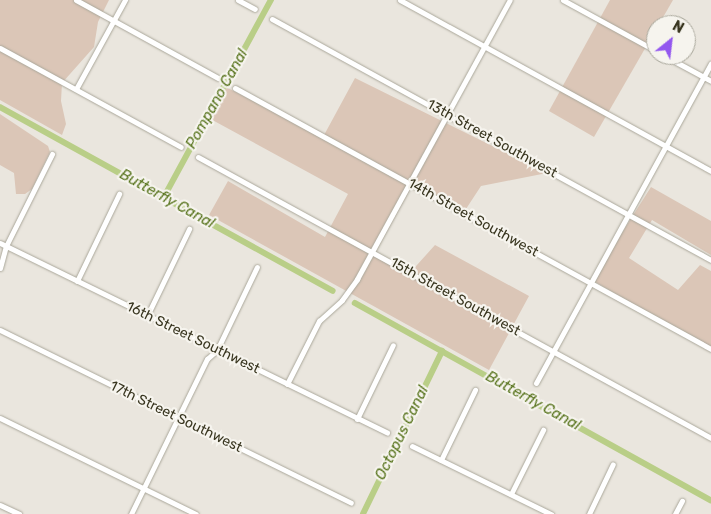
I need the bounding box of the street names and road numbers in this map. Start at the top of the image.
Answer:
street label: 13th Street Southwest [424,96,560,182]
street label: 14th Street Southwest [405,175,541,261]
street label: 15th Street Southwest [387,254,523,340]
street label: 16th Street Southwest [124,298,262,378]
street label: 17th Street Southwest [107,378,245,456]

